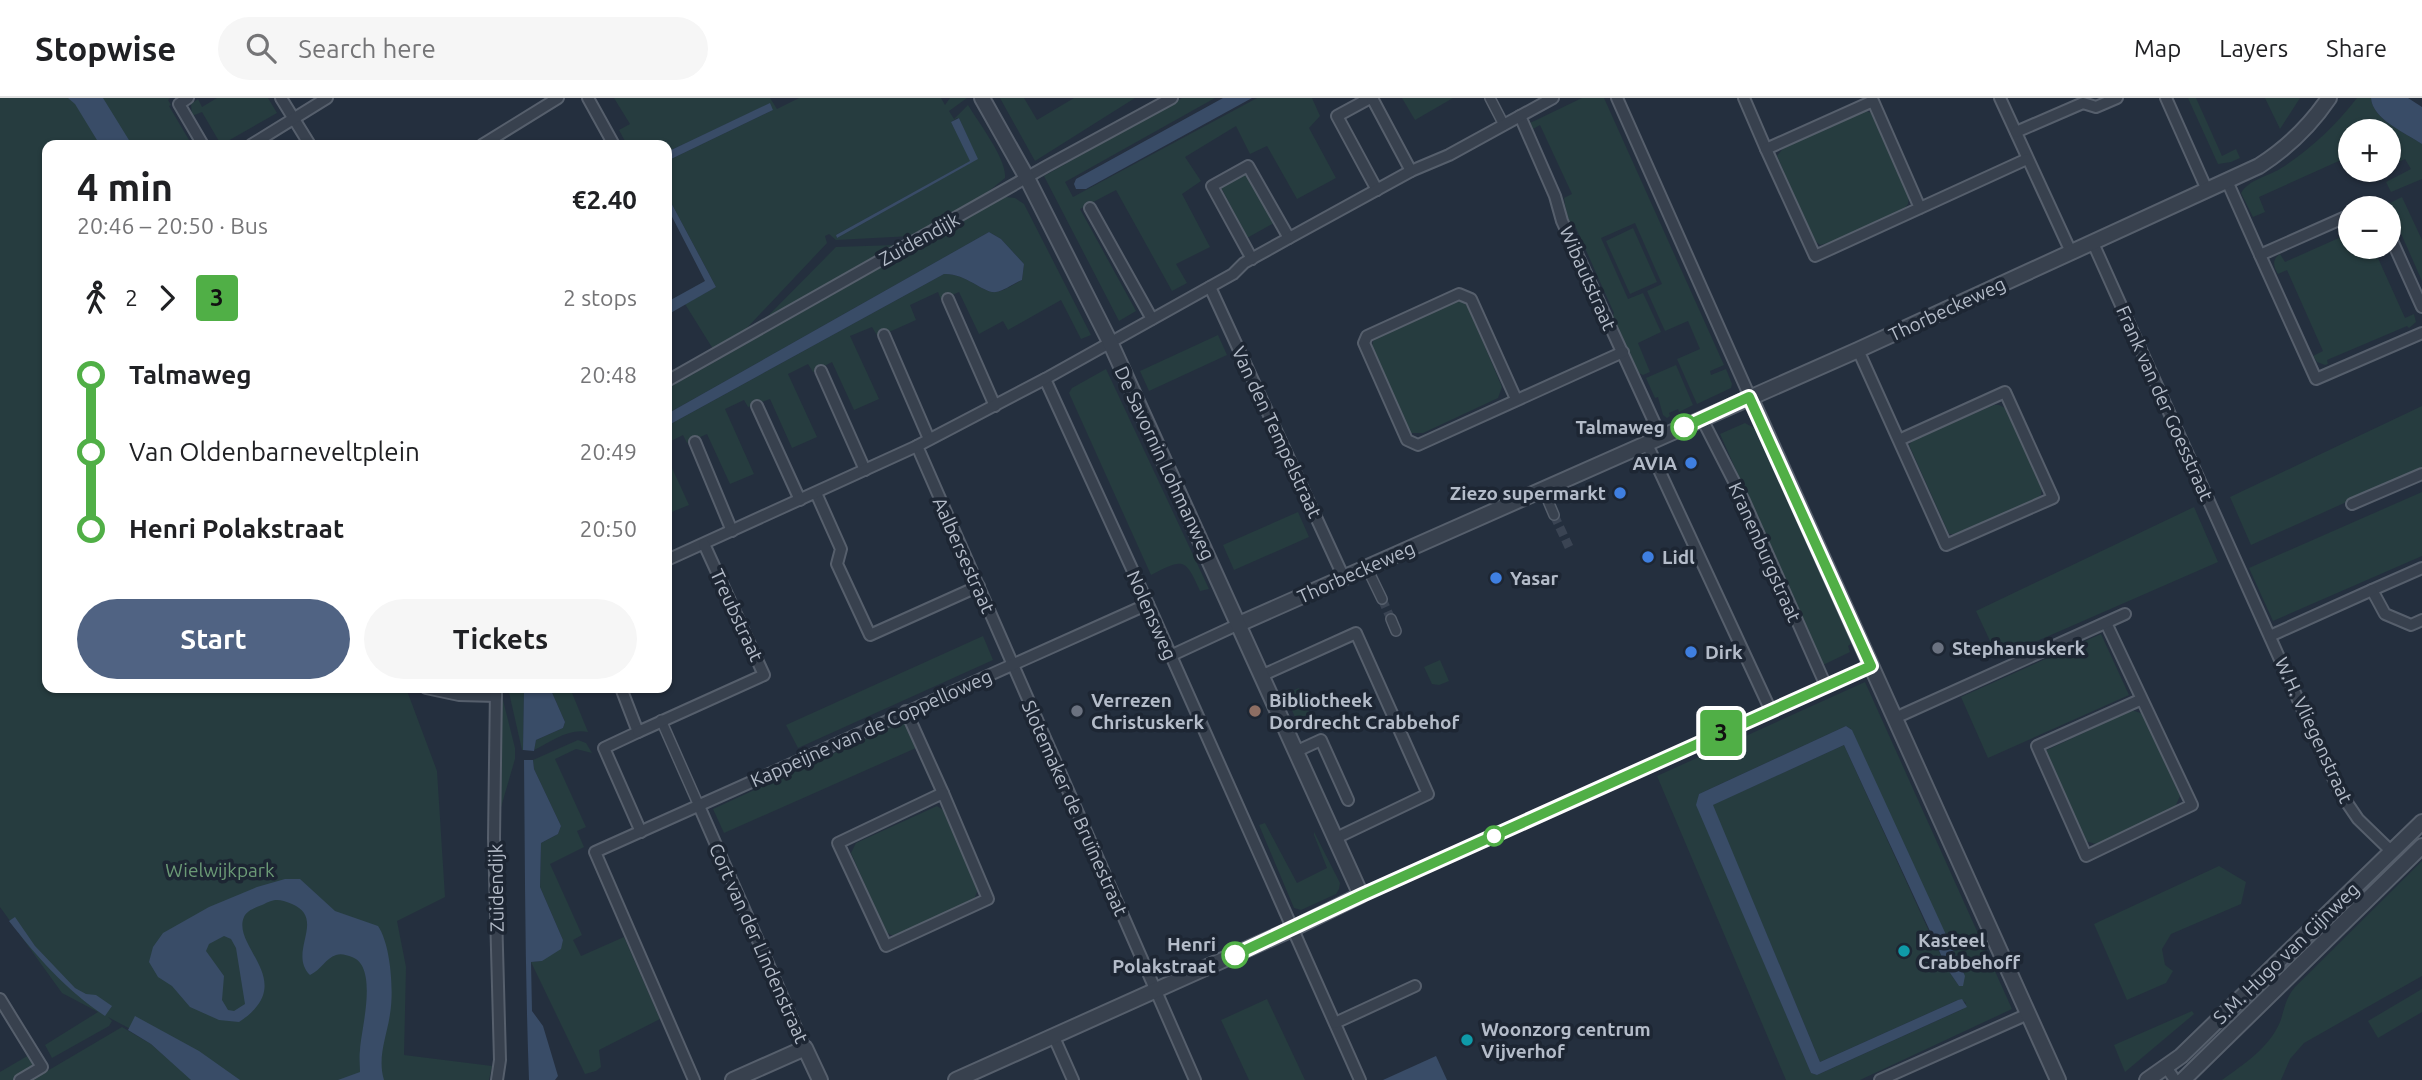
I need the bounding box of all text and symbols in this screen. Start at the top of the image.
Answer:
search box [218,17,708,80]
icon: search [242,29,280,67]
text: Stopwise [35,30,176,67]
text: Search here [298,34,436,63]
text: Map [2134,35,2181,62]
text: Layers [2219,35,2288,62]
text: Share [2326,35,2387,62]
map controls [2338,119,2401,259]
button: + [2338,119,2401,182]
text: 4 min [77,166,173,208]
text: €2.40 [572,185,637,214]
button: − [2338,196,2401,259]
street label: Zuidendijk [875,208,963,270]
text: 20:46 – 20:50 · Bus [77,213,268,238]
street label: Wibautstraat [1555,223,1621,334]
street label: Thorbeckeweg [1885,272,2009,346]
icon: walk [77,279,115,317]
icon: forward [148,279,186,317]
text: 3 [210,284,224,311]
text: 2 [125,285,138,310]
text: 2 stops [563,285,637,310]
street label: Frank van der Goesstraat [2112,302,2218,504]
street label: Van den Tempelstraat [1228,343,1327,522]
text: Talmaweg [129,360,252,389]
text: 20:48 [579,362,637,387]
street label: De Savornin Lohmanweg [1110,363,1220,563]
marker: Talmaweg [1671,414,1697,440]
place label: Talmaweg [1575,416,1665,438]
text: Van Oldenbarneveltplein [129,437,420,466]
text: 20:49 [579,439,637,464]
place label: AVIA [1632,452,1678,474]
marker: AVIA [1683,455,1699,471]
street label: Kranenburgstraat [1724,479,1806,626]
place label: Ziezo supermarkt [1450,482,1606,504]
marker: Ziezo supermarkt [1612,485,1628,501]
street label: Aalbersestraat [929,494,1000,617]
text: Henri Polakstraat [129,514,344,543]
text: 20:50 [579,516,637,541]
street label: Thorbeckeweg [1294,536,1418,608]
place label: Lidl [1662,546,1695,568]
marker: Lidl [1640,549,1656,565]
street label: Treubstraat [706,565,768,665]
street label: Nolensweg [1123,567,1181,663]
place label: Yasar [1510,567,1559,589]
marker: Yasar [1488,570,1504,586]
button: Start [77,599,350,679]
button: Tickets [364,599,637,679]
place label: Stephanuskerk [1952,637,2085,659]
marker: Stephanuskerk [1930,640,1946,656]
place label: Dirk [1705,641,1743,663]
marker: Dirk [1683,644,1699,660]
street label: W.H. Vliegenstraat [2271,654,2358,807]
street label: Kappeijne van de Coppelloweg [747,665,995,791]
place label: Verrezen Christuskerk [1091,689,1204,733]
place label: Bibliotheek Dordrecht Crabbehof [1269,689,1459,733]
street label: Slotemaker de Bruïnestraat [1017,697,1133,920]
marker: Verrezen Christuskerk [1069,703,1085,719]
marker: Bibliotheek Dordrecht Crabbehof [1247,703,1263,719]
line badge: 3 [1698,710,1744,756]
text: 3 [1714,719,1728,746]
unlabelled marker [1484,826,1504,846]
street label: Cort van der Lindenstraat [705,840,813,1047]
street label: Zuidendijk [484,843,508,932]
park label: Wielwijkpark [165,859,275,881]
street label: S.M. Hugo van Gijnweg [2209,878,2363,1028]
place label: Kasteel Crabbehoff [1918,929,2020,973]
place label: Henri Polakstraat [1112,933,1216,977]
marker: Henri Polakstraat [1222,942,1248,968]
marker: Kasteel Crabbehoff [1896,943,1912,959]
place label: Woonzorg centrum Vijverhof [1481,1018,1651,1062]
marker: Woonzorg centrum Vijverhof [1459,1032,1475,1048]

